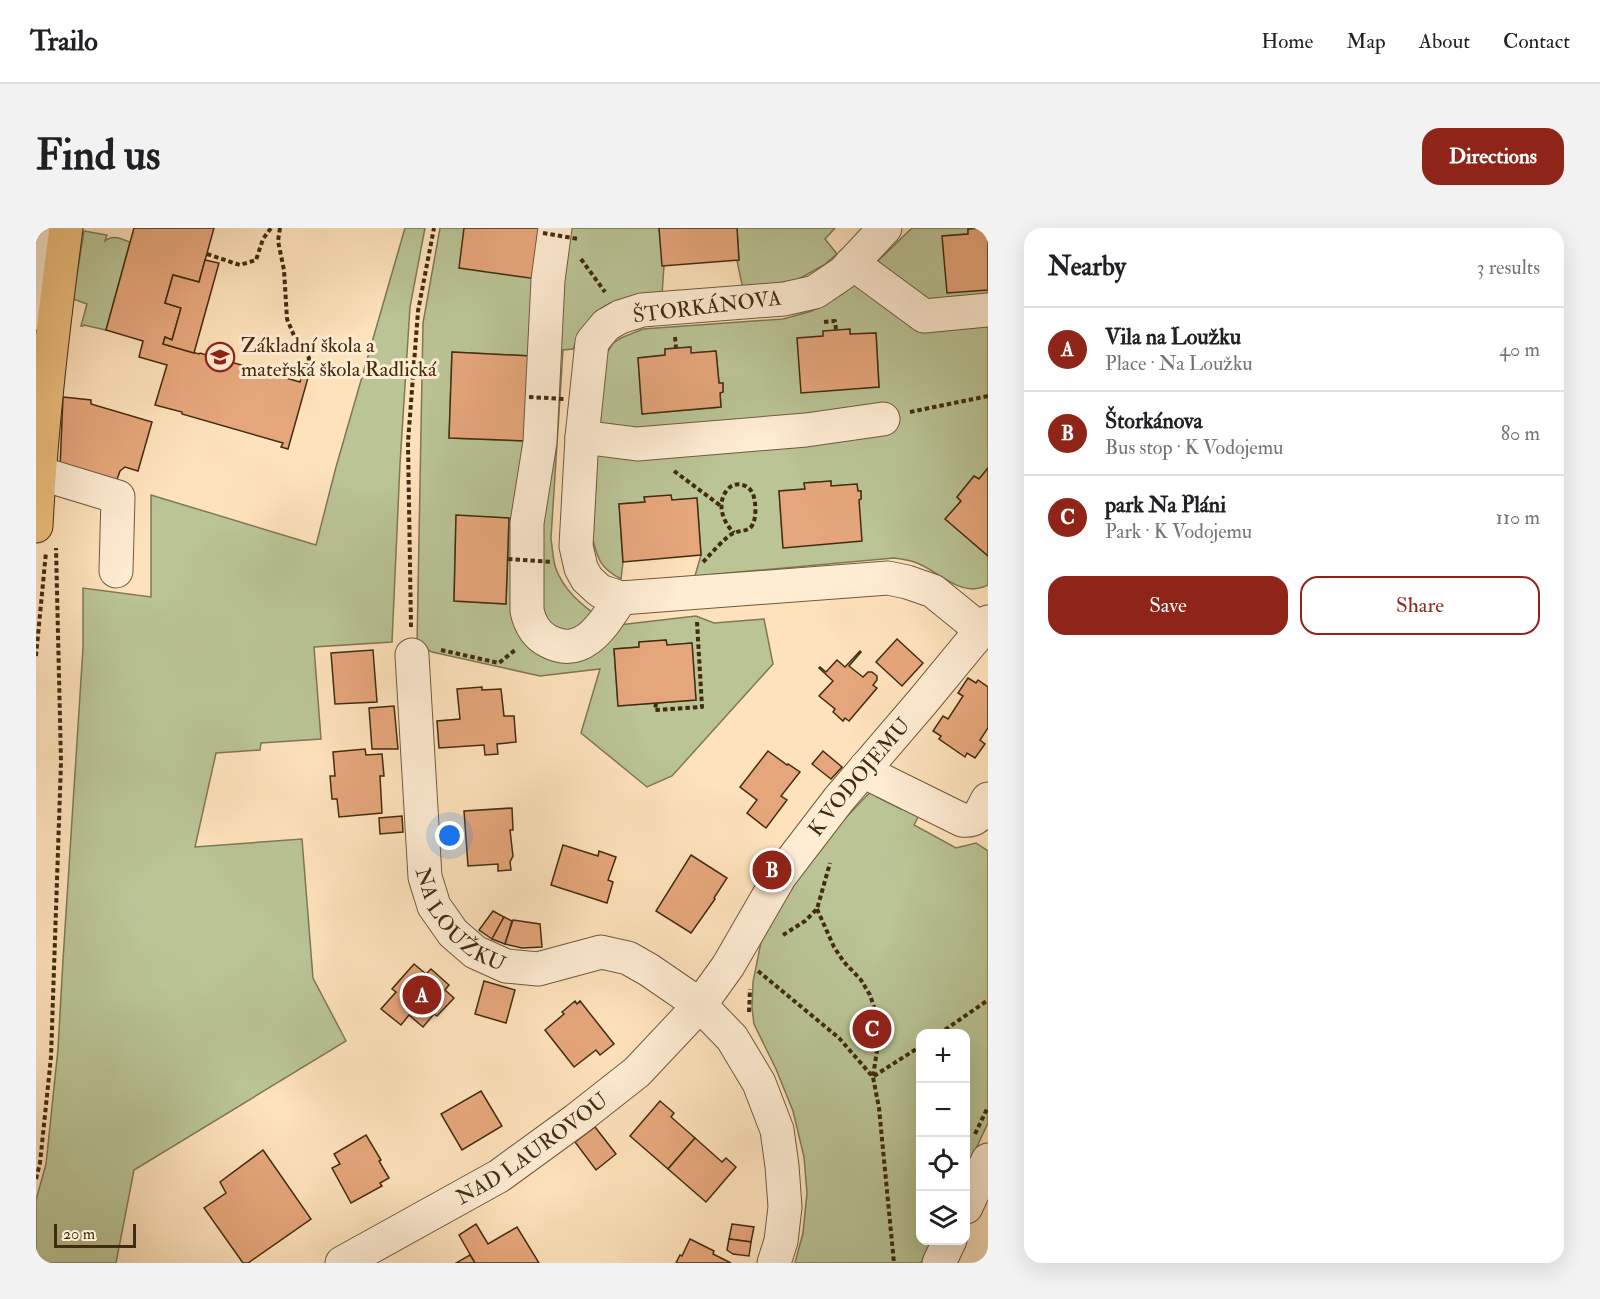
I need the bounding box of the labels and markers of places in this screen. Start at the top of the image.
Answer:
place label: Základní škola a mateřská škola Radlická [241,332,437,383]
school or university icon: Základní škola a mateřská škola Radlická [204,341,236,373]
pin: B [752,848,792,892]
pin: A [402,972,442,1017]
pin: C [852,1006,892,1052]

